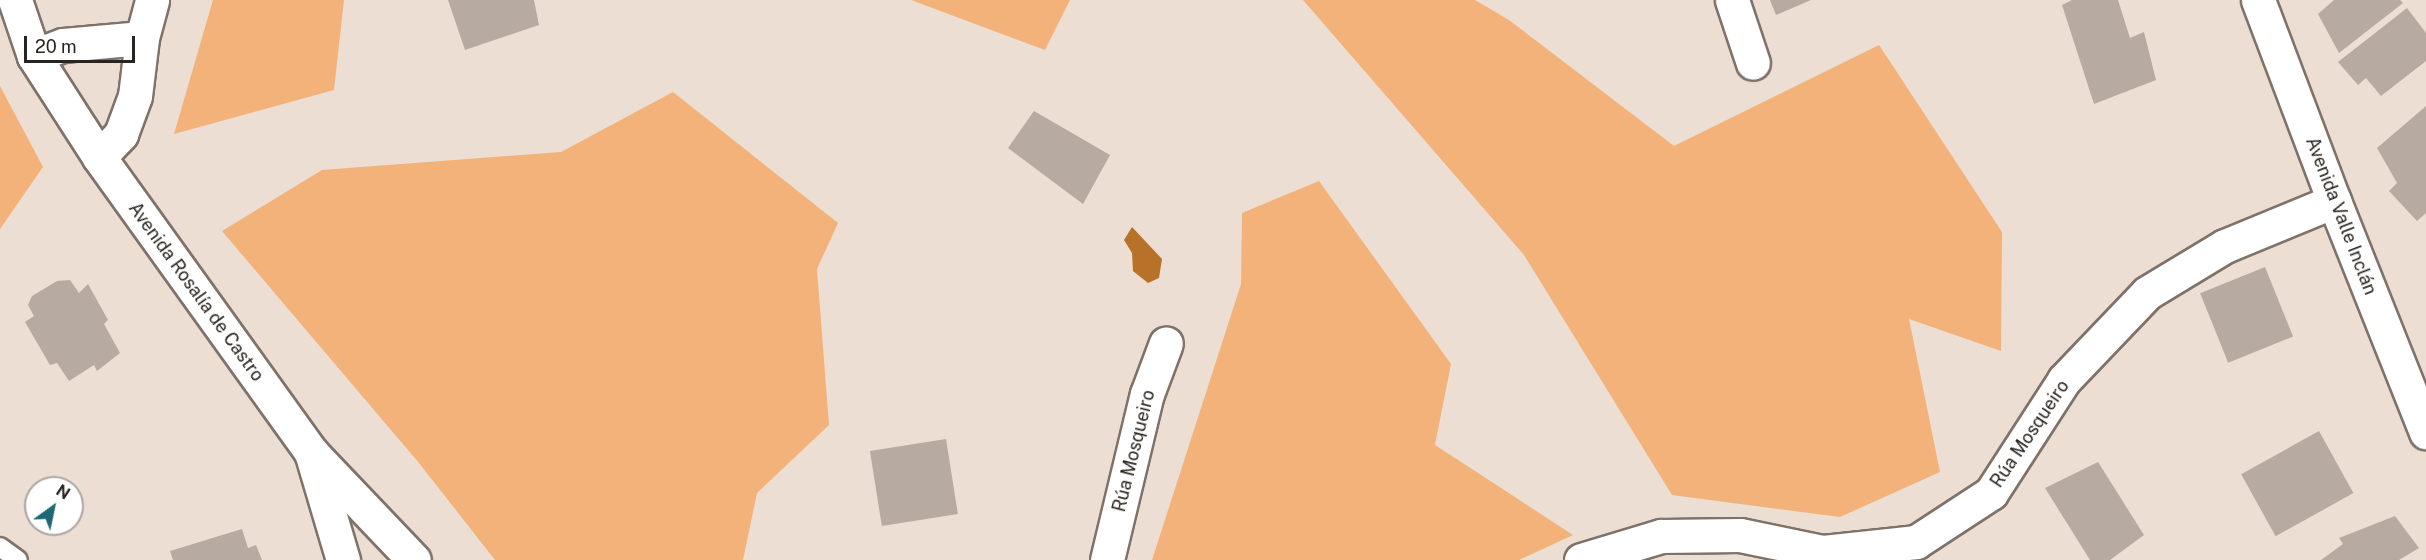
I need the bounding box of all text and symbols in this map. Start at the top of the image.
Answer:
scale bar [27,24,138,62]
text: 20 m [35,36,77,57]
street label: Avenida Valle Inclán [2301,134,2381,298]
street label: Avenida Rosalía de Castro [124,198,268,386]
street label: Rúa Mosqueiro [1986,376,2074,492]
street label: Rúa Mosqueiro [1108,388,1160,514]
north arrow [24,476,84,536]
text: N [53,481,73,504]

